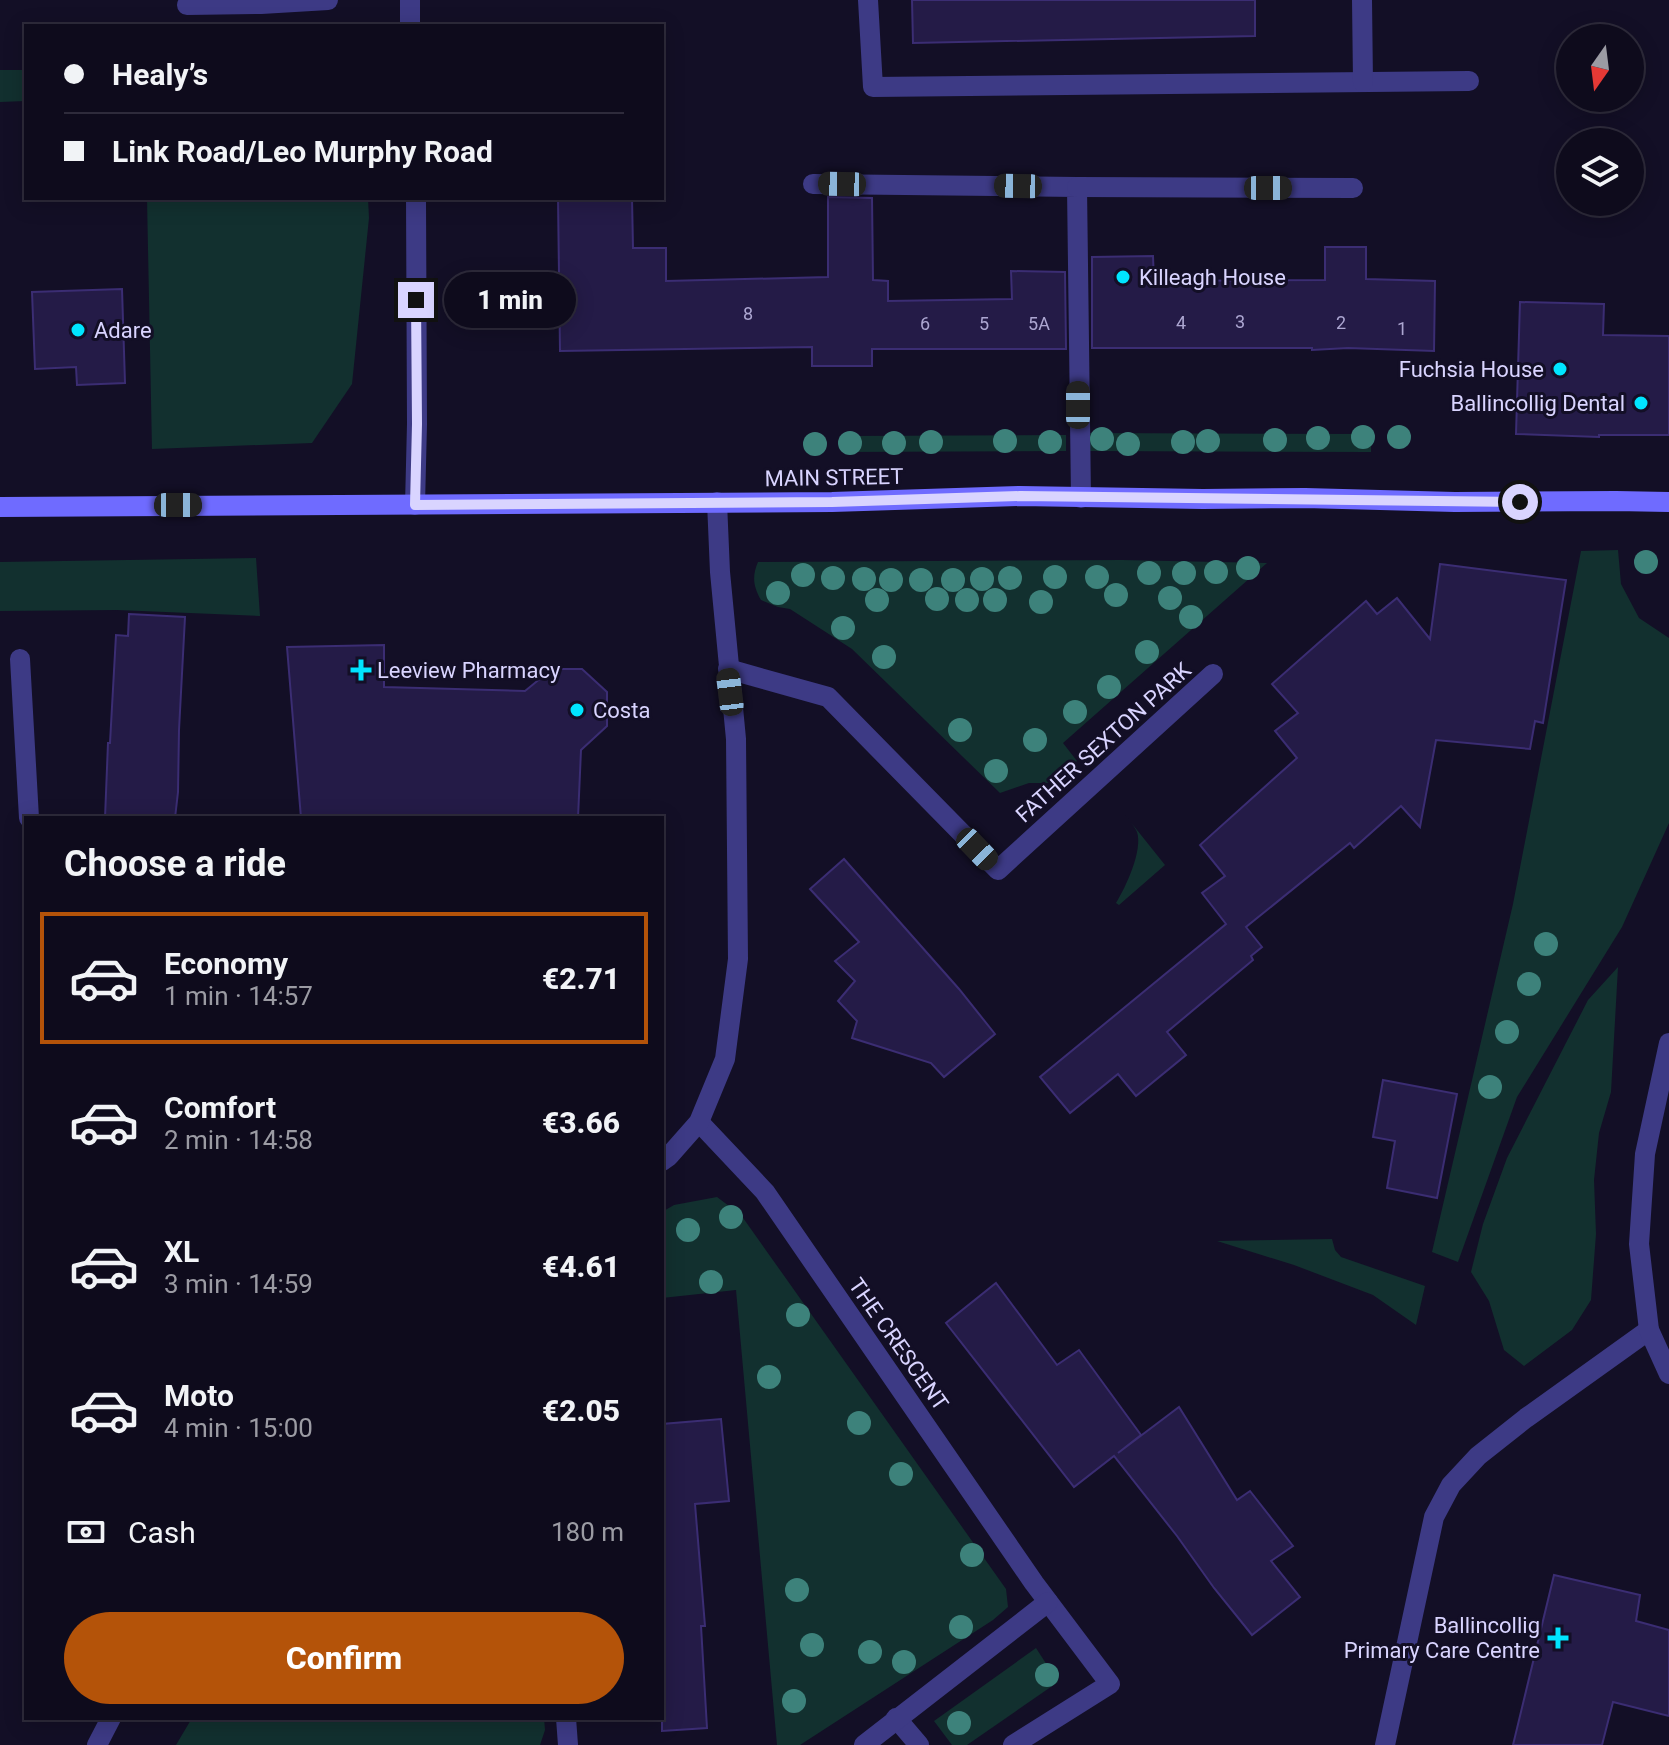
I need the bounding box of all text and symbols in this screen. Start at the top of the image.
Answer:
north arrow [1556,24,1644,112]
map controls [1556,24,1644,216]
text: Healy’s [112,57,208,92]
button: layers [1556,128,1644,216]
text: Link Road/Leo Murphy Road [112,134,493,169]
car [818,172,866,196]
car [994,174,1042,198]
car [1244,176,1292,200]
place label: Killeagh House [1139,265,1286,290]
marker: Killeagh House [1114,268,1132,286]
callout: 1 min [444,272,576,328]
route end [398,282,434,318]
text: 1 min [477,285,543,315]
house number: 8 [743,303,753,324]
house number: 3 [1235,311,1245,332]
house number: 4 [1176,312,1186,333]
house number: 2 [1336,312,1346,333]
house number: 6 [920,313,930,334]
house number: 5 [979,313,989,334]
house number: 5A [1028,313,1050,334]
place label: Adare [94,318,152,343]
house number: 1 [1397,318,1407,339]
marker: Adare [69,321,87,339]
place label: Fuchsia House [1399,357,1544,382]
marker: Fuchsia House [1551,360,1569,378]
car [1066,381,1090,429]
place label: Ballincollig Dental [1450,391,1625,416]
marker: Ballincollig Dental [1632,394,1650,412]
street label: MAIN STREET [764,464,904,491]
route start [1502,484,1538,520]
car [154,493,202,517]
street label: FATHER SEXTON PARK [1011,657,1196,827]
place label: Leeview Pharmacy [377,658,561,683]
marker: Leeview Pharmacy [352,661,370,679]
car [715,667,745,717]
place label: Costa [593,698,650,723]
marker: Costa [568,701,586,719]
car [952,823,1002,875]
text: Choose a ride [64,843,286,885]
icon: car [68,942,140,1014]
text: Economy [164,946,288,981]
text: €2.71 [542,961,620,996]
text: 1 min · 14:57 [164,981,313,1011]
icon: car [68,1086,140,1158]
text: Comfort [164,1090,276,1125]
text: €3.66 [542,1105,620,1140]
text: 2 min · 14:58 [164,1125,313,1155]
icon: car [68,1230,140,1302]
text: XL [164,1234,199,1269]
text: €4.61 [542,1249,620,1284]
text: 3 min · 14:59 [164,1269,313,1299]
street label: THE CRESCENT [844,1273,953,1415]
icon: car [68,1374,140,1446]
text: Moto [164,1378,234,1413]
text: €2.05 [542,1393,620,1428]
text: 4 min · 15:00 [164,1413,313,1443]
icon: cash [64,1510,108,1554]
text: Cash [128,1515,196,1550]
text: 180 m [551,1517,624,1547]
button: Confirm [64,1612,624,1704]
place label: Ballincollig Primary Care Centre [1344,1613,1540,1663]
marker: Ballincollig Primary Care Centre [1547,1627,1569,1649]

